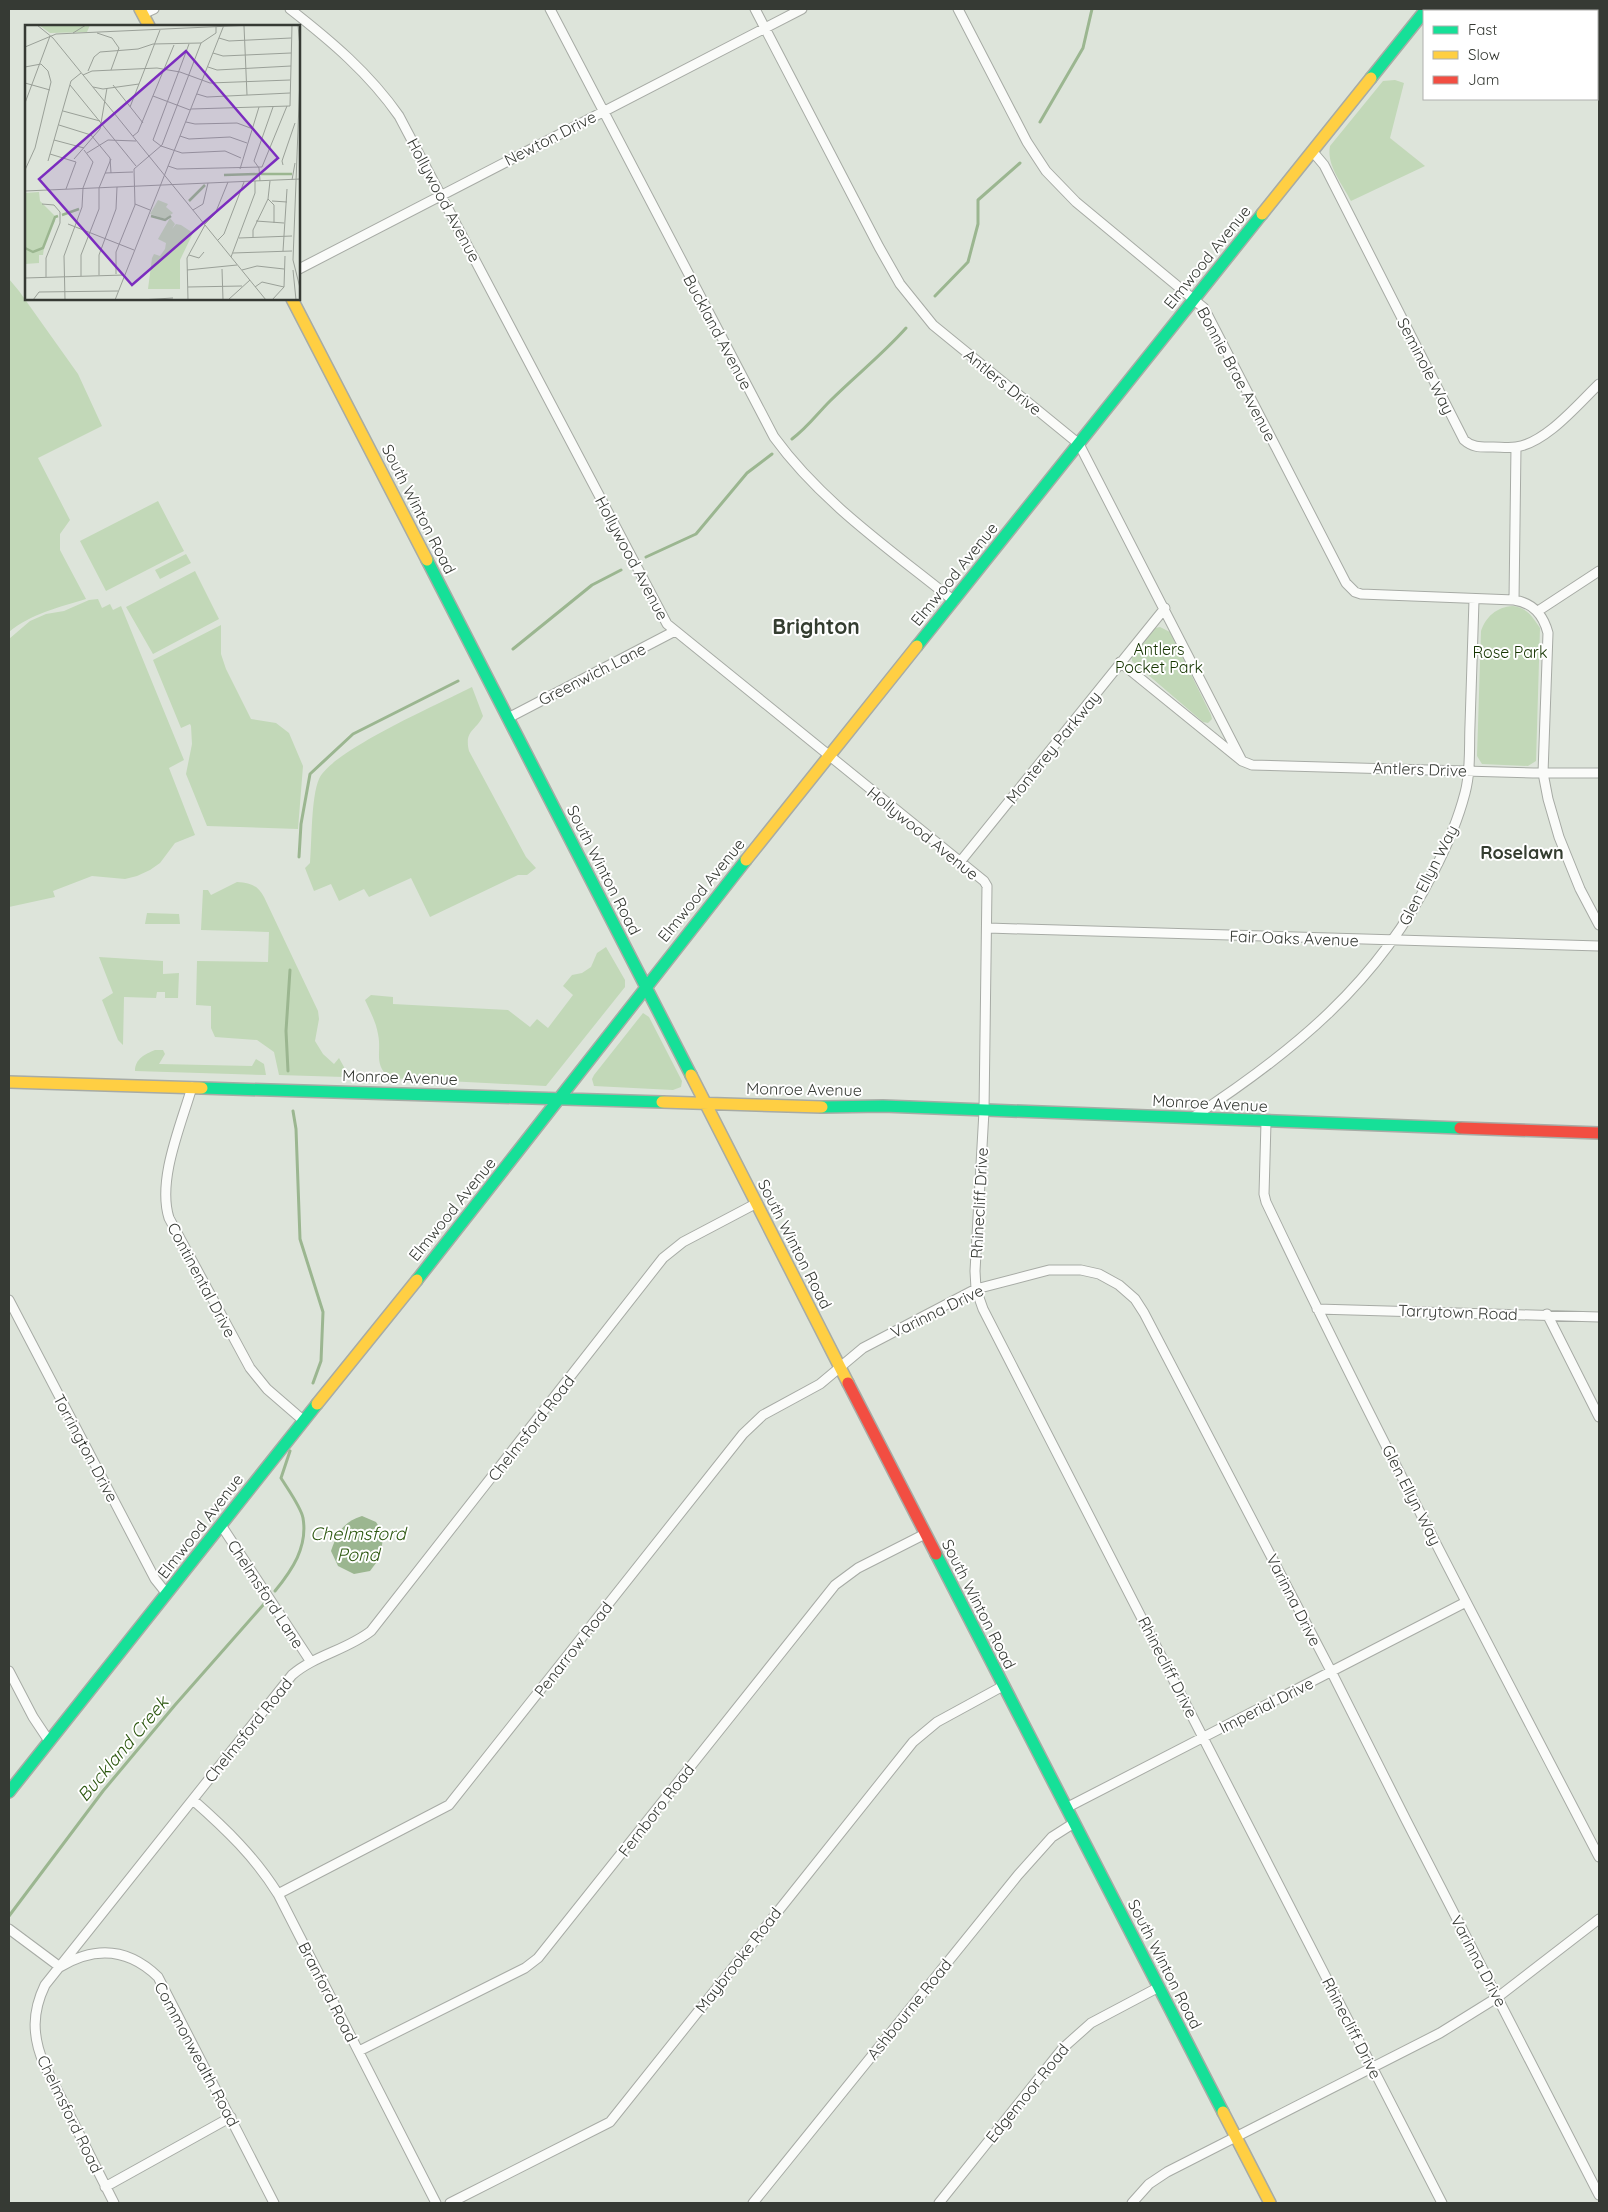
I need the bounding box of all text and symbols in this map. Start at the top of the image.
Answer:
legend [1423,10,1598,100]
text: Fast [1468,20,1497,39]
inset map [25,25,300,300]
text: Slow [1468,45,1500,64]
text: Jam [1468,70,1499,89]
street label: Newton Drive [501,106,599,170]
street label: Hollywood Avenue [403,135,485,265]
street label: Elmwood Avenue [1159,201,1255,313]
street label: Buckland Avenue [679,271,757,393]
street label: Bonnie Brae Avenue [1193,303,1281,445]
street label: Seminole Way [1393,314,1459,418]
street label: Antlers Drive [960,345,1046,419]
street label: South Winton Road [378,441,460,577]
street label: Hollywood Avenue [591,493,673,623]
street label: Elmwood Avenue [906,518,1002,630]
district label: Brighton [772,613,860,639]
street label: Greenwich Lane [535,638,649,710]
park label: Antlers Pocket Park [1115,639,1203,677]
park label: Rose Park [1472,642,1548,662]
street label: Monterey Parkway [1001,686,1105,808]
street label: Antlers Drive [1373,757,1467,781]
street label: Hollywood Avenue [863,782,983,884]
street label: South Winton Road [563,802,645,938]
street label: Glen Ellyn Way [1394,821,1462,929]
street label: Elmwood Avenue [653,834,749,946]
district label: Roselawn [1480,841,1564,864]
street label: Fair Oaks Avenue [1229,926,1359,950]
street label: Monroe Avenue [342,1065,458,1089]
street label: Monroe Avenue [746,1078,862,1100]
street label: Monroe Avenue [1152,1090,1268,1116]
street label: Rhinecliff Drive [966,1147,992,1259]
street label: Elmwood Avenue [404,1153,500,1265]
street label: South Winton Road [754,1176,836,1312]
street label: Continental Drive [163,1219,241,1341]
street label: Varinna Drive [887,1280,987,1342]
street label: Tarrytown Road [1398,1300,1518,1324]
street label: Chelmsford Road [483,1371,579,1485]
street label: Torrington Drive [49,1391,123,1505]
street label: Glen Ellyn Way [1378,1441,1446,1549]
street label: Elmwood Avenue [153,1470,247,1582]
water label: Chelmsford Pond [310,1522,408,1566]
street label: Chelmsford Lane [223,1536,309,1652]
street label: South Winton Road [938,1536,1020,1672]
street label: Varinna Drive [1262,1551,1326,1649]
street label: Penarrow Road [530,1597,616,1701]
street label: Rhinecliff Drive [1134,1613,1202,1721]
street label: Imperial Drive [1215,1673,1317,1737]
street label: Chelmsford Road [200,1674,296,1786]
water label: Buckland Creek [72,1690,174,1806]
street label: Fernboro Road [614,1760,698,1860]
street label: South Winton Road [1124,1896,1206,2032]
street label: Maybrooke Road [691,1903,785,2017]
street label: Varinna Drive [1447,1912,1511,2010]
street label: Branford Road [294,1939,362,2045]
street label: Ashbourne Road [862,1955,956,2063]
street label: Rhinecliff Drive [1318,1974,1386,2082]
street label: Commonwealth Road [150,1978,244,2130]
street label: Edgemoor Road [981,2039,1073,2147]
street label: Chelmsford Road [33,2052,107,2176]

